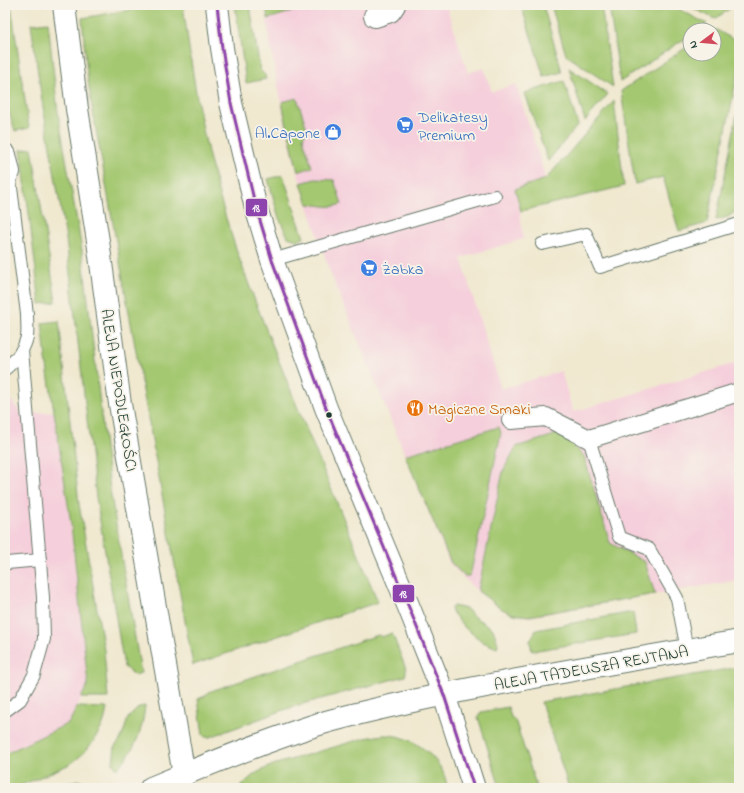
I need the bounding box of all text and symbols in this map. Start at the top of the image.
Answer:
north arrow [682,22,722,62]
text: N [685,39,702,50]
place label: Delikatesy Premium [417,106,488,148]
supermarket icon: Delikatesy Premium [395,115,415,135]
place label: Al.Capone [255,122,321,146]
shop icon: Al.Capone [323,122,343,142]
line badge: 18 [245,198,268,217]
text: 18 [252,201,261,217]
supermarket icon: Żabka [359,258,379,278]
place label: Żabka [382,258,423,282]
street label: ALEJA NIEPODLEGŁOŚCI [93,307,143,473]
restaurant icon: Magiczne Smaki [405,398,425,418]
place label: Magiczne Smaki [428,398,531,422]
unlabelled marker [324,410,334,420]
line badge: 18 [392,584,415,603]
text: 18 [399,587,408,603]
street label: ALEJA TADEUSZA REJTANA [492,640,691,698]

